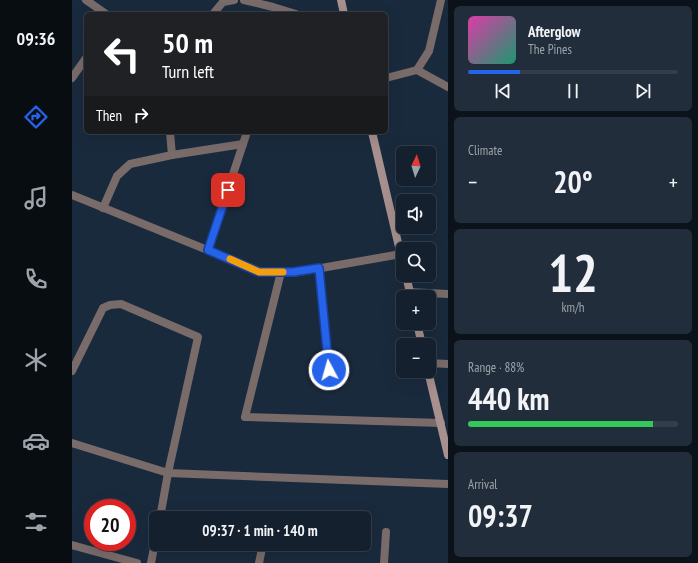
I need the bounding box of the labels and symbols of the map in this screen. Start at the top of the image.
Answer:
north arrow [396,146,436,186]
pin [211,173,245,207]
position arrow [308,349,350,391]
speed limit sign: 20 [84,499,136,551]

